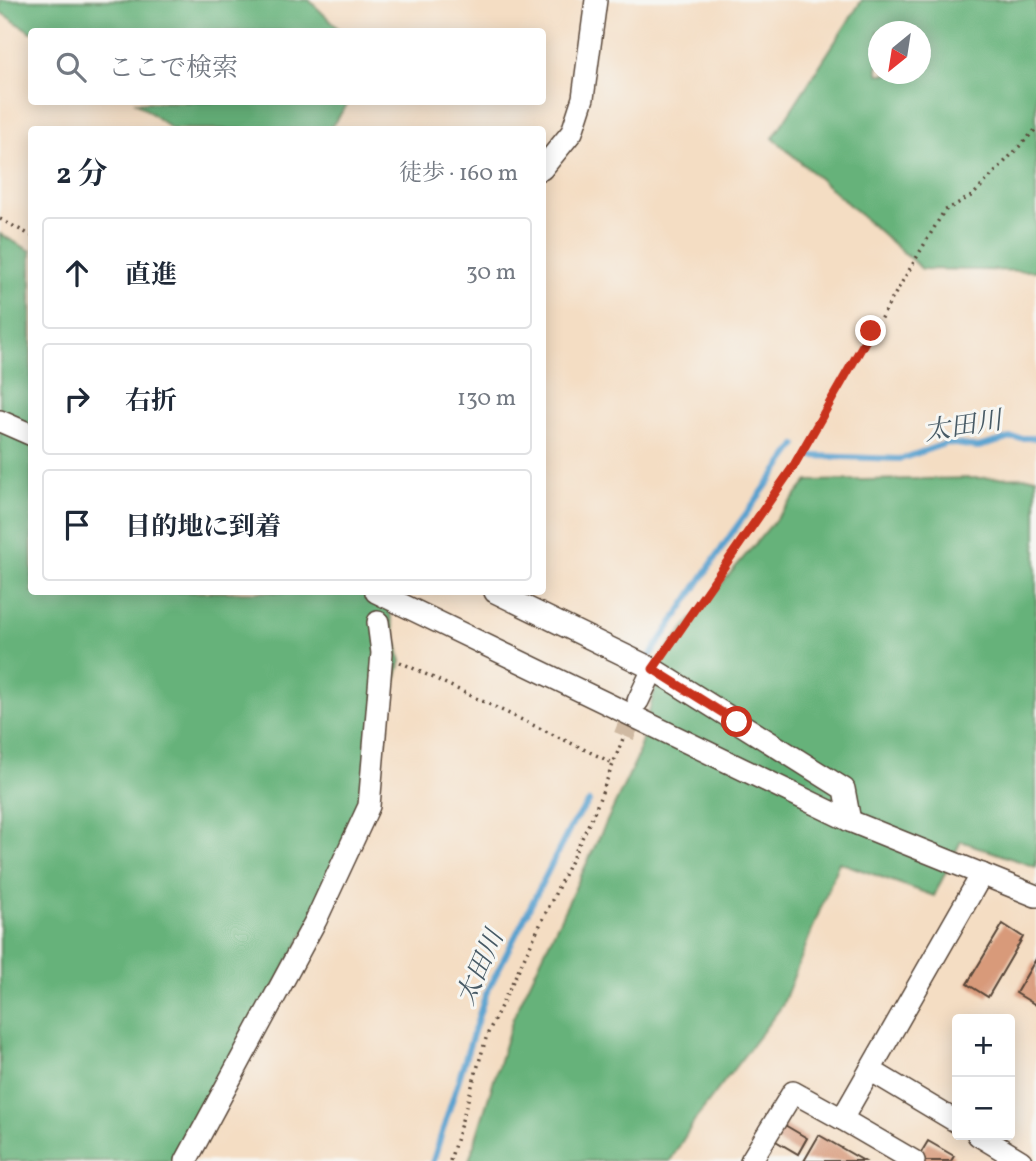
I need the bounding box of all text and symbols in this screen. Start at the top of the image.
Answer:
north arrow [868,21,931,84]
search box [28,28,546,105]
icon: search [52,48,90,86]
text: ここで検索 [108,51,238,87]
text: 2 分 [56,154,108,196]
text: 徒歩 · 160 m [399,158,518,190]
icon: ahead [58,254,96,292]
text: 30 m [466,257,516,289]
text: 直進 [125,258,177,294]
route end [855,315,886,346]
icon: right [58,380,96,418]
text: 130 m [457,383,516,415]
text: 右折 [125,384,177,420]
water label: 太田川 [922,403,1007,451]
icon: arrive [58,506,96,544]
text: 目的地に到着 [125,510,281,546]
route start [721,706,752,737]
water label: 太田川 [449,922,515,1011]
map controls [952,1014,1015,1140]
button: + [952,1014,1015,1077]
button: − [952,1077,1015,1140]

